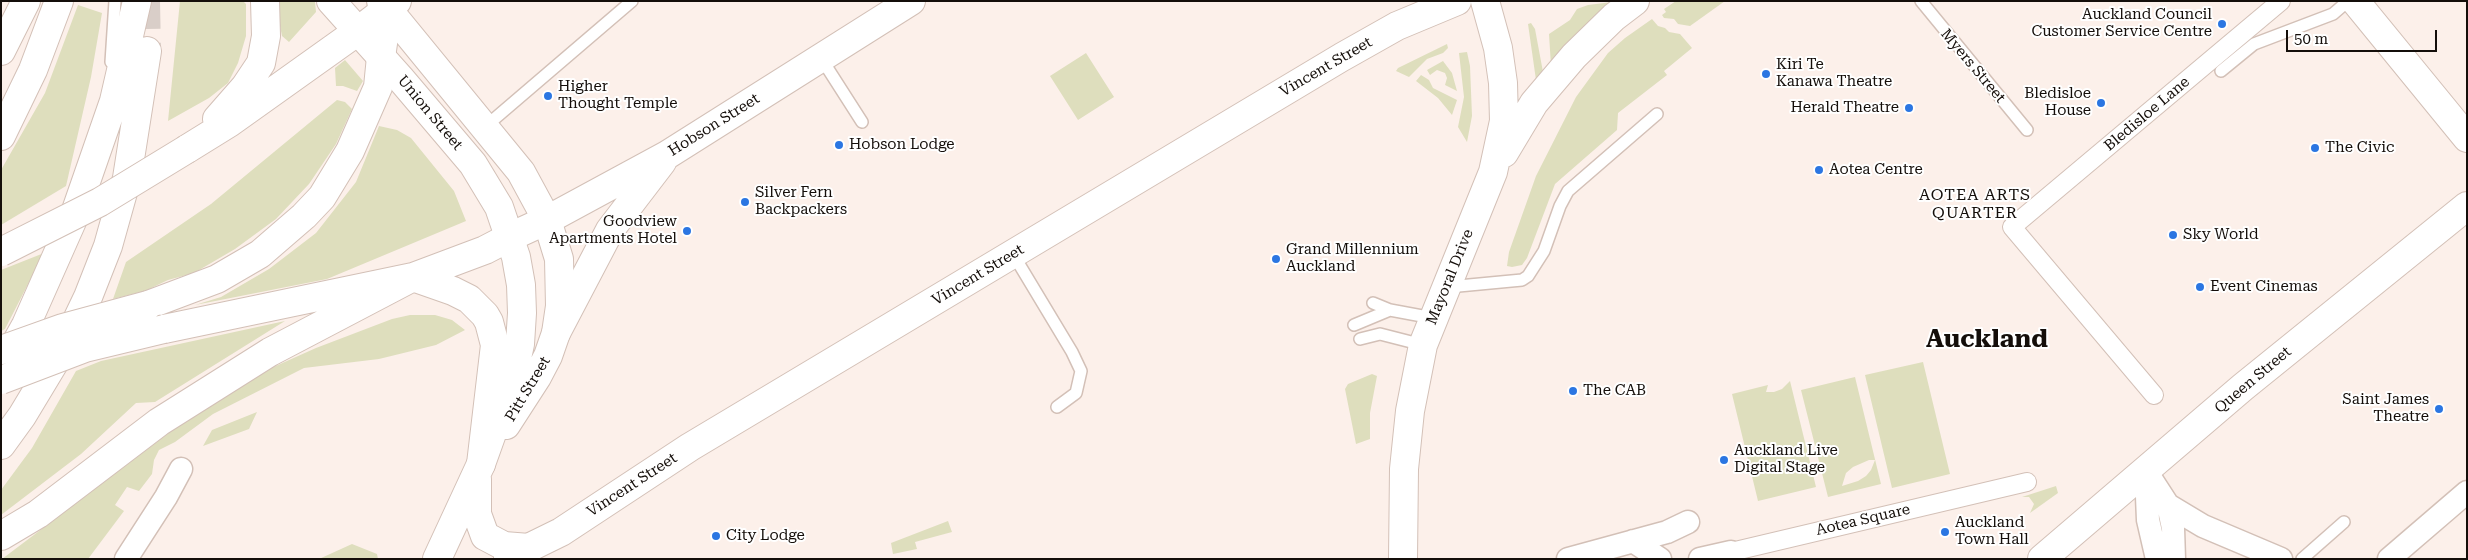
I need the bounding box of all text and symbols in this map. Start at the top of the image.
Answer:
place label: Auckland Council Customer Service Centre [2031,6,2212,41]
marker: Auckland Council Customer Service Centre [2216,18,2228,30]
scale bar [2288,20,2439,52]
street label: Myers Street [1937,25,2009,107]
text: 50 m [2294,30,2328,48]
street label: Vincent Street [1277,33,1375,101]
place label: Kiri Te Kanawa Theatre [1776,56,1892,91]
marker: Kiri Te Kanawa Theatre [1760,68,1772,80]
street label: Union Street [394,72,466,154]
street label: Bledisloe Lane [2101,73,2193,155]
place label: Higher Thought Temple [558,78,678,113]
place label: Bledisloe House [2024,85,2091,120]
marker: Higher Thought Temple [542,90,554,102]
street label: Hobson Street [665,90,763,160]
marker: Bledisloe House [2095,97,2107,109]
place label: Herald Theatre [1791,99,1899,117]
marker: Herald Theatre [1903,102,1915,114]
place label: Hobson Lodge [849,136,955,154]
marker: Hobson Lodge [833,139,845,151]
place label: The Civic [2325,139,2394,157]
marker: The Civic [2309,142,2321,154]
place label: Aotea Centre [1829,161,1923,179]
marker: Aotea Centre [1813,164,1825,176]
place label: Silver Fern Backpackers [755,184,847,219]
district label: AOTEA ARTS QUARTER [1918,185,2032,223]
marker: Silver Fern Backpackers [739,196,751,208]
place label: Goodview Apartments Hotel [549,213,677,248]
marker: Goodview Apartments Hotel [681,225,693,237]
place label: Sky World [2183,226,2259,244]
street label: Mayoral Drive [1423,227,1477,327]
marker: Sky World [2167,229,2179,241]
street label: Vincent Street [929,241,1027,309]
place label: Grand Millennium Auckland [1286,241,1419,276]
marker: Grand Millennium Auckland [1270,253,1282,265]
place label: Event Cinemas [2210,278,2318,296]
marker: Event Cinemas [2194,281,2206,293]
district label: Auckland [1926,325,2048,355]
street label: Queen Street [2211,343,2295,417]
street label: Pitt Street [502,353,554,425]
place label: The CAB [1583,382,1646,400]
marker: The CAB [1567,385,1579,397]
place label: Saint James Theatre [2342,391,2429,426]
marker: Saint James Theatre [2433,403,2445,415]
place label: Auckland Live Digital Stage [1734,442,1838,477]
street label: Vincent Street [584,449,680,521]
marker: Auckland Live Digital Stage [1718,454,1730,466]
street label: Aotea Square [1814,500,1912,540]
place label: Auckland Town Hall [1955,514,2029,549]
marker: Auckland Town Hall [1939,526,1951,538]
place label: City Lodge [726,527,805,545]
marker: City Lodge [710,530,722,542]

